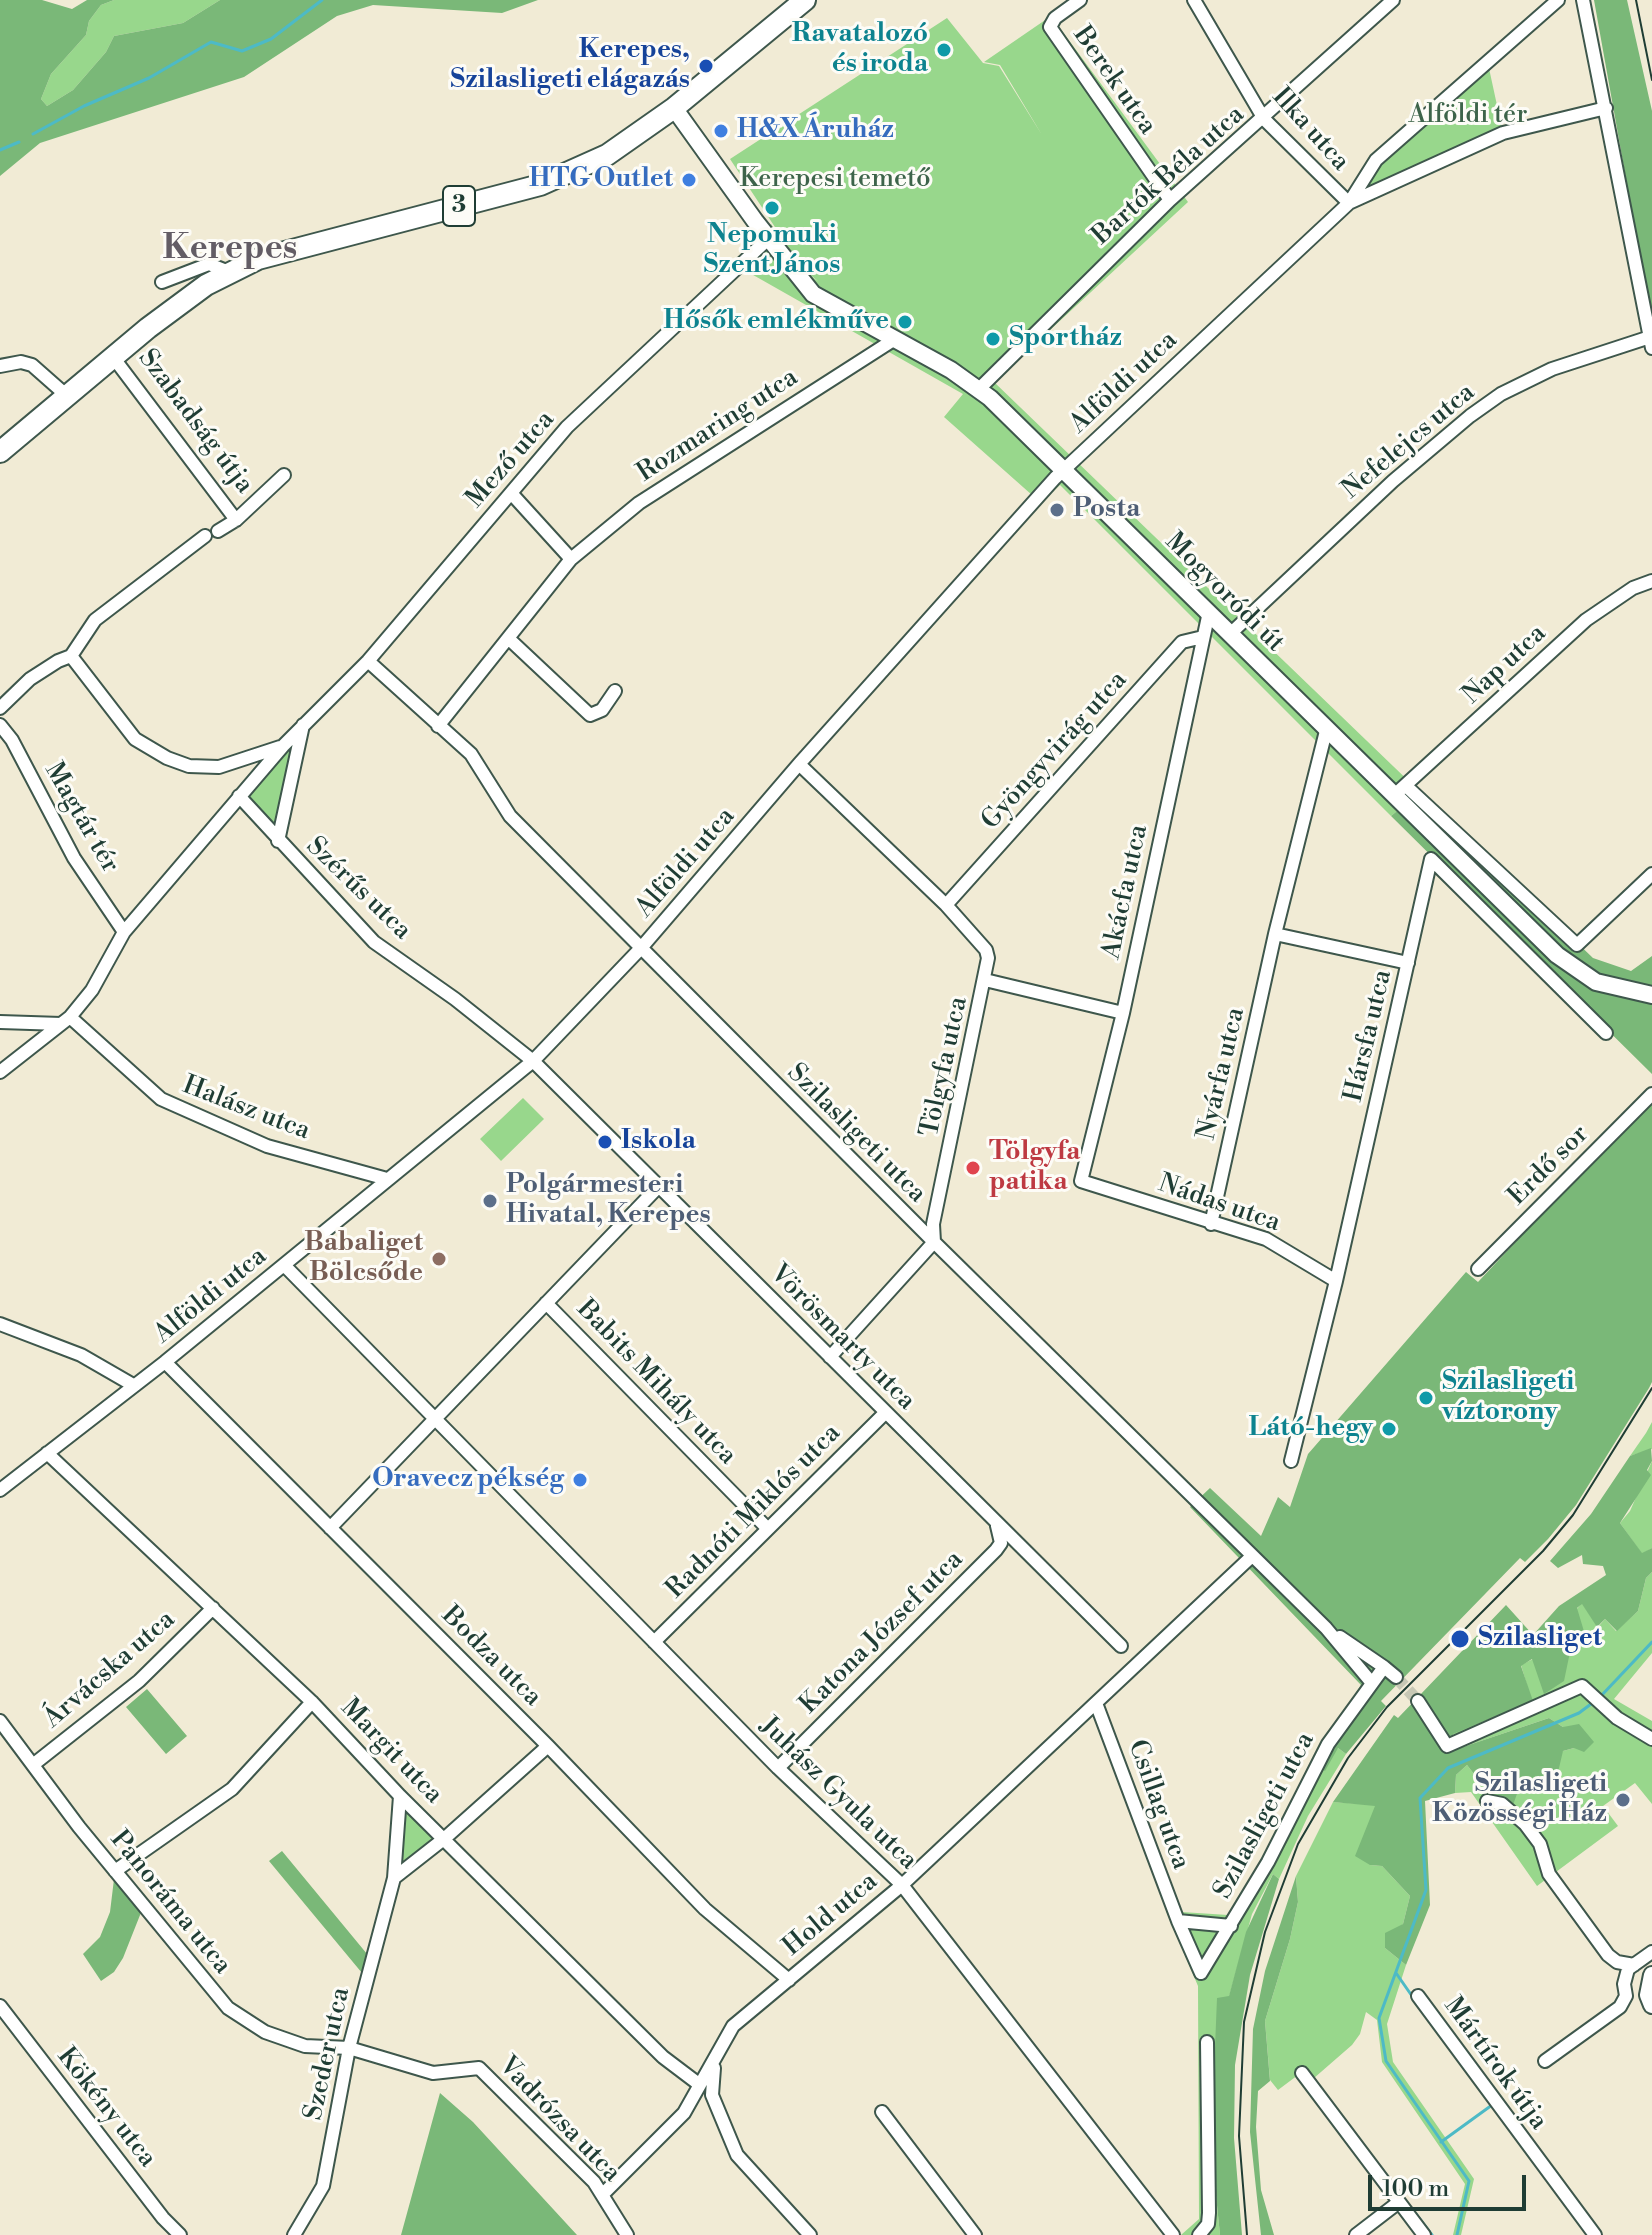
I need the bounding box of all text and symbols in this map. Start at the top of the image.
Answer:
place label: Ravatalozó és iroda [792,19,928,80]
street label: Berek utca [1066,21,1162,141]
place label: Kerepes, Szilasligeti elágazás [450,35,690,96]
marker: Ravatalozó és iroda [935,41,953,59]
marker: Kerepes, Szilasligeti elágazás [697,57,715,75]
street label: Ilka utca [1265,82,1355,178]
street label: Bartók Béla utca [1087,100,1251,252]
park label: Alföldi tér [1409,100,1527,132]
place label: H&X Áruház [737,115,894,147]
marker: H&X Áruház [712,122,730,140]
place label: HTG Outlet [529,164,673,196]
park label: Kerepesi temető [739,164,931,196]
marker: HTG Outlet [680,171,698,189]
road number: 3 [443,186,475,226]
marker: Nepomuki Szent János [763,199,781,217]
place label: Nepomuki Szent János [704,220,840,282]
district label: Kerepes [163,230,297,270]
place label: Hősők emlékműve [663,306,889,338]
marker: Hősők emlékműve [896,313,914,331]
place label: Sportház [1009,323,1122,355]
street label: Alföldi utca [1064,325,1184,441]
marker: Sportház [984,330,1002,348]
street label: Szabadság útja [131,344,259,500]
street label: Rozmaring utca [632,362,804,490]
street label: Nefelejcs utca [1336,378,1482,506]
street label: Mező utca [460,405,562,515]
place label: Posta [1073,494,1140,526]
marker: Posta [1048,501,1066,519]
street label: Mogyoródi út [1158,527,1290,659]
street label: Nap utca [1457,619,1553,711]
street label: Gyöngyvirág utca [976,665,1134,837]
street label: Magtár tér [37,757,125,879]
street label: Alföldi utca [630,802,742,924]
street label: Akácfa utca [1097,822,1155,962]
street label: Szérűs utca [299,831,417,947]
street label: Hársfa utca [1339,967,1399,1105]
street label: Tölgyfa utca [915,994,975,1140]
street label: Nyárfa utca [1192,1005,1252,1143]
street label: Szilasligeti utca [780,1058,932,1210]
street label: Halász utca [178,1070,314,1148]
street label: Erdő sor [1502,1119,1596,1213]
place label: Iskola [621,1126,696,1158]
marker: Iskola [596,1133,614,1151]
place label: Tölgyfa patika [989,1137,1080,1198]
marker: Tölgyfa patika [964,1159,982,1177]
street label: Nádas utca [1154,1169,1284,1239]
place label: Polgármesteri Hivatal, Kerepes [506,1170,711,1232]
marker: Polgármesteri Hivatal, Kerepes [481,1192,499,1210]
place label: Babaliget Bölcsőde [304,1228,423,1290]
street label: Alföldi utca [149,1241,273,1351]
marker: Babaliget Bölcsőde [430,1250,448,1268]
street label: Vörösmarty utca [763,1259,921,1417]
street label: Babits Mihály utca [570,1294,742,1472]
place label: Szilasligeti víztorony [1442,1367,1574,1428]
marker: Szilasligeti víztorony [1417,1389,1435,1407]
place label: Látó-hegy [1248,1413,1373,1445]
street label: Radnóti Miklós utca [660,1418,848,1606]
marker: Látó-hegy [1380,1420,1398,1438]
place label: Oravecz pékség [372,1464,564,1496]
marker: Oravecz pékség [571,1471,589,1489]
street label: Katona József utca [794,1545,970,1721]
street label: Bodza utca [434,1600,548,1714]
street label: Árvácska utca [38,1605,182,1735]
place label: Szilasliget [1478,1623,1602,1655]
marker: Szilasliget [1449,1628,1471,1650]
street label: Margit utca [333,1693,449,1811]
street label: Juhász Gyula utca [753,1711,923,1877]
street label: Szilasligeti utca [1208,1727,1322,1905]
street label: Csillag utca [1120,1736,1196,1874]
place label: Szilasligeti Közösségi Ház [1432,1769,1607,1830]
marker: Szilasligeti Közösségi Ház [1614,1791,1632,1809]
street label: Panoráma utca [103,1825,237,1981]
street label: Hold utca [778,1867,884,1963]
street label: Szeder utca [299,1985,357,2123]
street label: Mártírok útja [1437,1992,1553,2136]
street label: Kökény utca [50,2042,162,2174]
street label: Vadrózsa utca [491,2051,627,2189]
scale bar [1372,2159,1530,2209]
text: 100 m [1382,2174,1449,2204]

